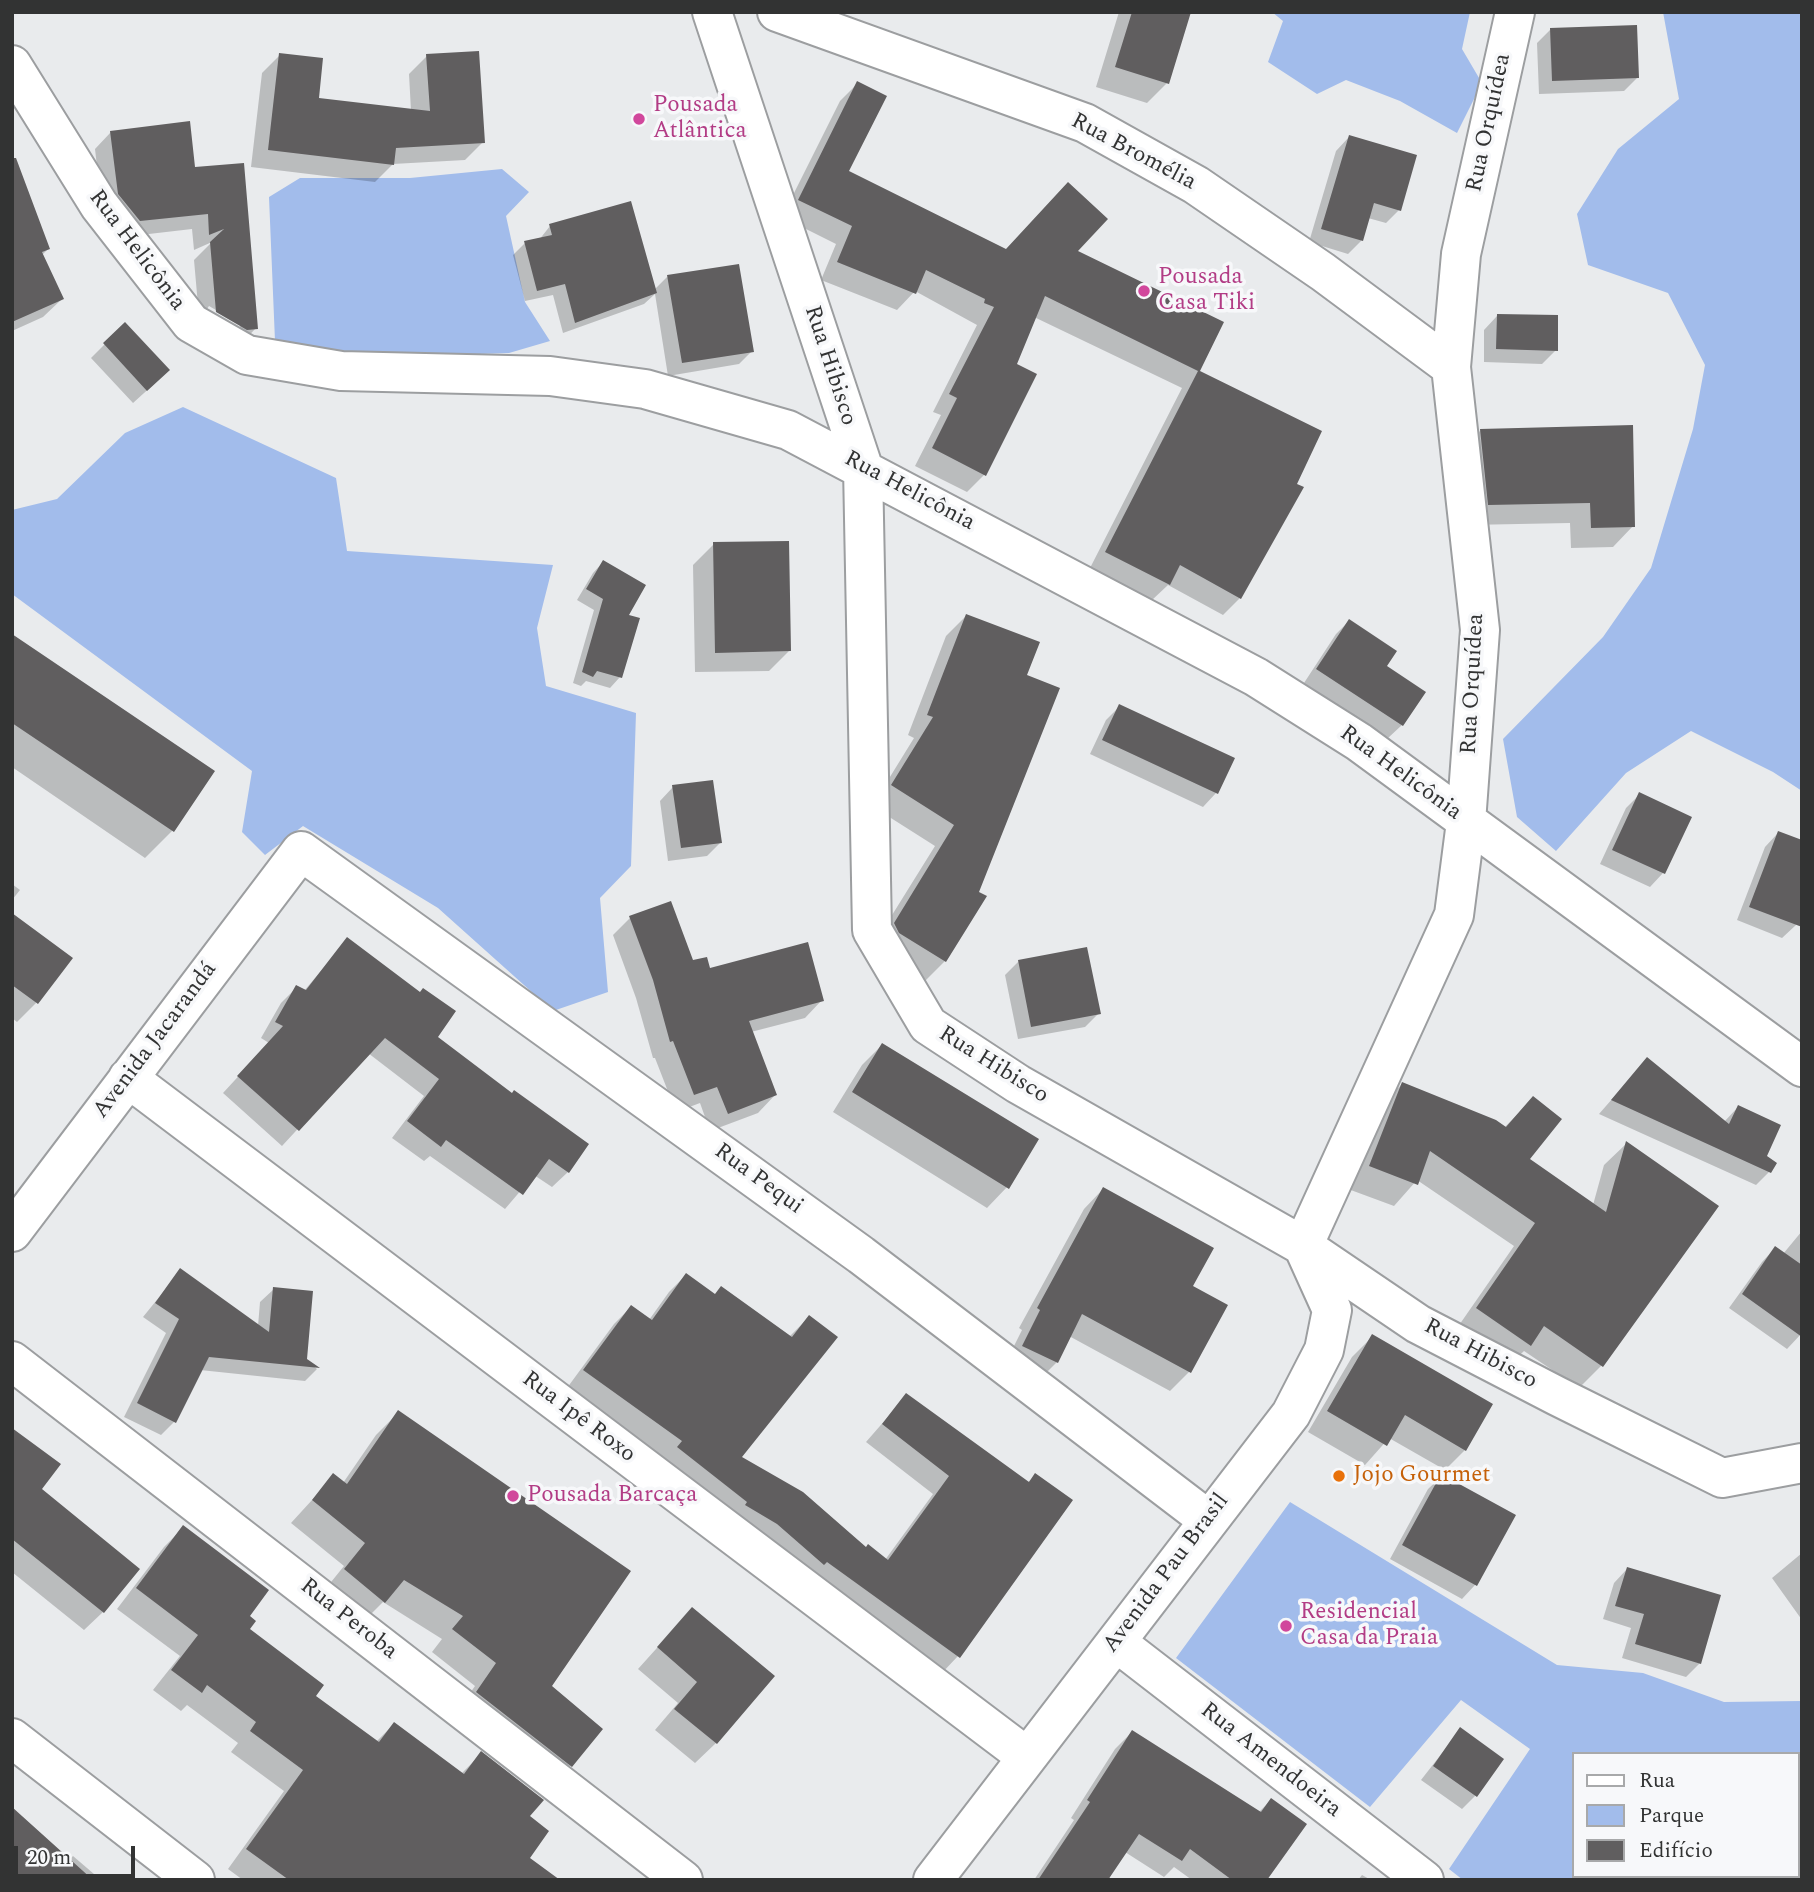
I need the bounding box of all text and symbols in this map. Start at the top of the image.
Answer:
street label: Rua Orquídea [1462,51,1518,195]
place label: Pousada Atlântica [653,92,747,146]
street label: Rua Bromélia [1066,108,1200,198]
marker: Pousada Atlântica [631,111,647,127]
street label: Rua Helicônia [82,185,190,317]
place label: Pousada Casa Tiki [1158,264,1255,318]
marker: Pousada Casa Tiki [1136,283,1152,299]
street label: Rua Hibisco [797,303,861,429]
street label: Rua Helicônia [839,446,979,538]
street label: Rua Orquídea [1457,613,1491,755]
street label: Rua Helicônia [1334,721,1466,827]
street label: Avenida Jacarandá [88,957,224,1125]
street label: Rua Hibisco [933,1021,1053,1111]
street label: Rua Pequi [708,1138,808,1222]
street label: Rua Hibisco [1419,1314,1541,1396]
street label: Rua Ipê Roxo [516,1366,640,1470]
place label: Jojo Gourmet [1353,1462,1490,1490]
marker: Jojo Gourmet [1331,1468,1347,1484]
place label: Pousada Barcaça [527,1482,698,1510]
marker: Pousada Barcaça [505,1488,521,1504]
street label: Avenida Pau Brasil [1098,1489,1236,1659]
street label: Rua Peroba [294,1573,402,1667]
place label: Residencial Casa da Praia [1300,1599,1438,1653]
marker: Residencial Casa da Praia [1278,1618,1294,1634]
street label: Rua Amendoeira [1194,1697,1346,1825]
legend [1573,1752,1800,1878]
text: Rua [1639,1765,1675,1797]
text: Parque [1639,1800,1704,1832]
scale bar [18,1832,138,1876]
text: Edifício [1639,1835,1713,1867]
text: 20 m [27,1842,71,1874]

